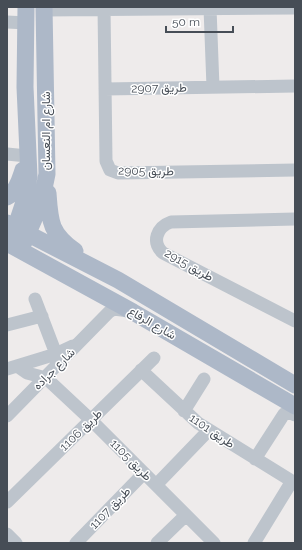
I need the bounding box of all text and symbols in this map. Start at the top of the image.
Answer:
scale bar [166,8,233,34]
text: 50 m [172,15,200,29]
street label: طريق 2907 [131,81,187,96]
street label: شارع ام النعسان [39,92,55,170]
street label: طريق 2905 [118,164,174,179]
street label: طريق 2915 [162,246,216,285]
street label: شارع الرفاع [125,304,178,344]
street label: شارع جراده [30,345,79,394]
street label: طريق 1106 [57,406,106,454]
street label: طريق 1101 [186,411,237,452]
street label: طريق 1105 [107,436,155,484]
street label: طريق 1107 [87,484,134,532]

